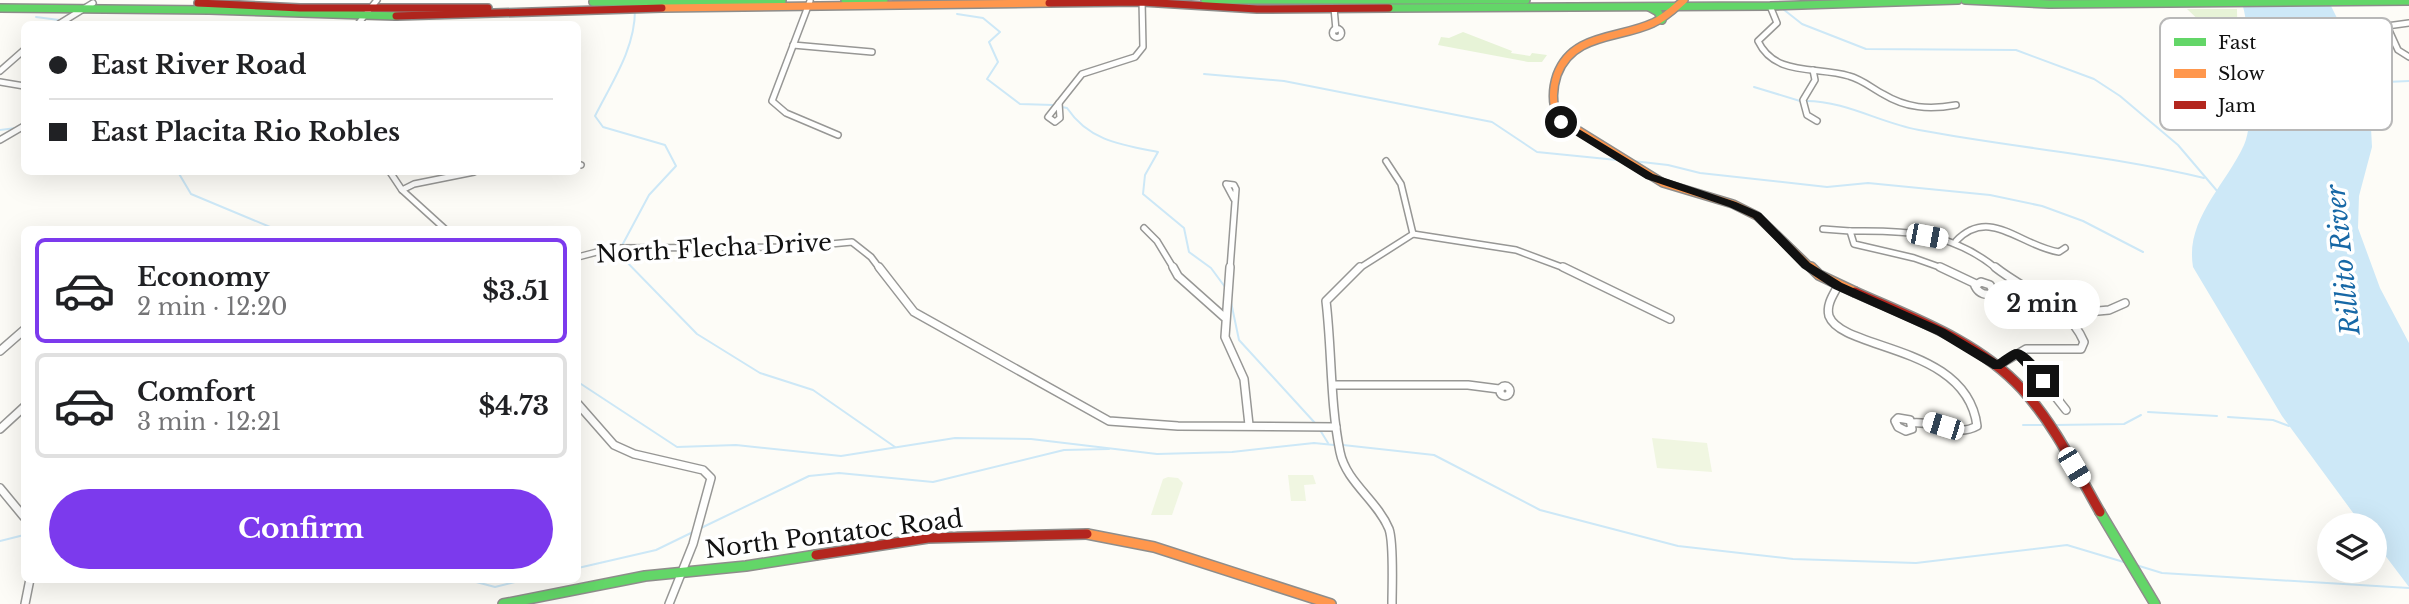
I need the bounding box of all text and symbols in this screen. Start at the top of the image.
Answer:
legend [2160,18,2392,130]
text: Fast [2218,31,2257,54]
text: East River Road [91,49,306,81]
text: Slow [2218,62,2265,85]
text: Jam [2215,94,2256,117]
route start [1545,106,1577,138]
text: East Placita Rio Robles [91,116,400,148]
water label: Rillito River [2319,182,2367,338]
car [1905,222,1950,250]
street label: North Flecha Drive [595,227,833,269]
icon: car [53,259,116,322]
text: Economy [137,261,270,293]
text: $3.51 [482,275,549,307]
callout: 2 min [1985,280,2101,328]
text: 2 min [2006,290,2078,318]
text: 2 min · 12:20 [137,293,287,321]
route end [2027,365,2059,397]
icon: car [53,374,116,437]
text: Comfort [137,376,255,408]
text: $4.73 [479,390,549,422]
text: 3 min · 12:21 [137,408,281,436]
car [1920,410,1967,442]
car [2055,444,2094,490]
button: Confirm [49,489,553,569]
street label: North Pontatoc Road [704,504,964,564]
map controls [2317,513,2387,583]
button: layers [2317,513,2387,583]

